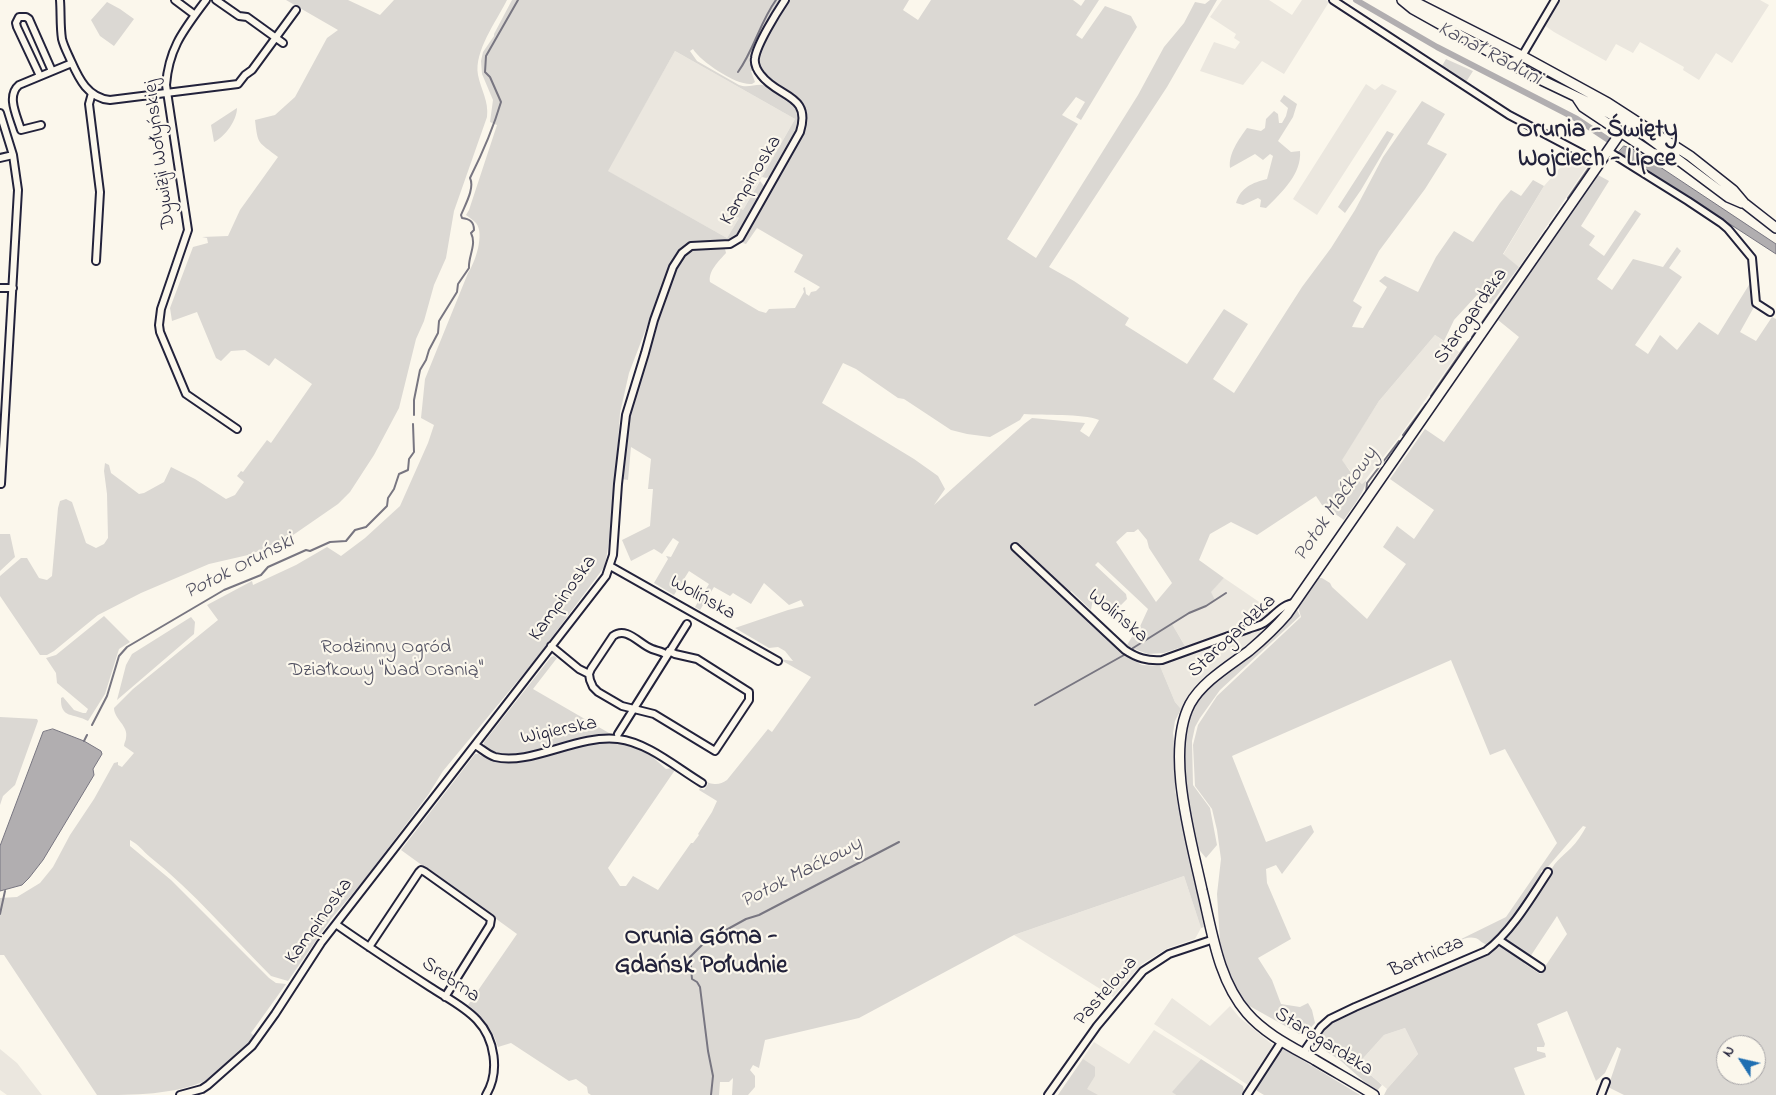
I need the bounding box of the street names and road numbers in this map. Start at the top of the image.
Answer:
street label: Dywizji Wołyńskiej [140,78,182,230]
street label: Kampinoska [716,132,788,230]
street label: Starogardzka [1430,264,1514,370]
street label: Kampinoska [525,551,603,647]
street label: Wolińska [665,571,739,627]
street label: Wolińska [1082,585,1152,649]
street label: Starogardzka [1184,590,1282,684]
street label: Wigierska [519,712,599,752]
street label: Kampinoska [281,874,359,970]
street label: Bartnicza [1386,932,1468,984]
street label: Pastelowa [1070,952,1144,1032]
street label: Srebrna [416,953,484,1009]
street label: Starogardzka [1269,1003,1377,1083]

